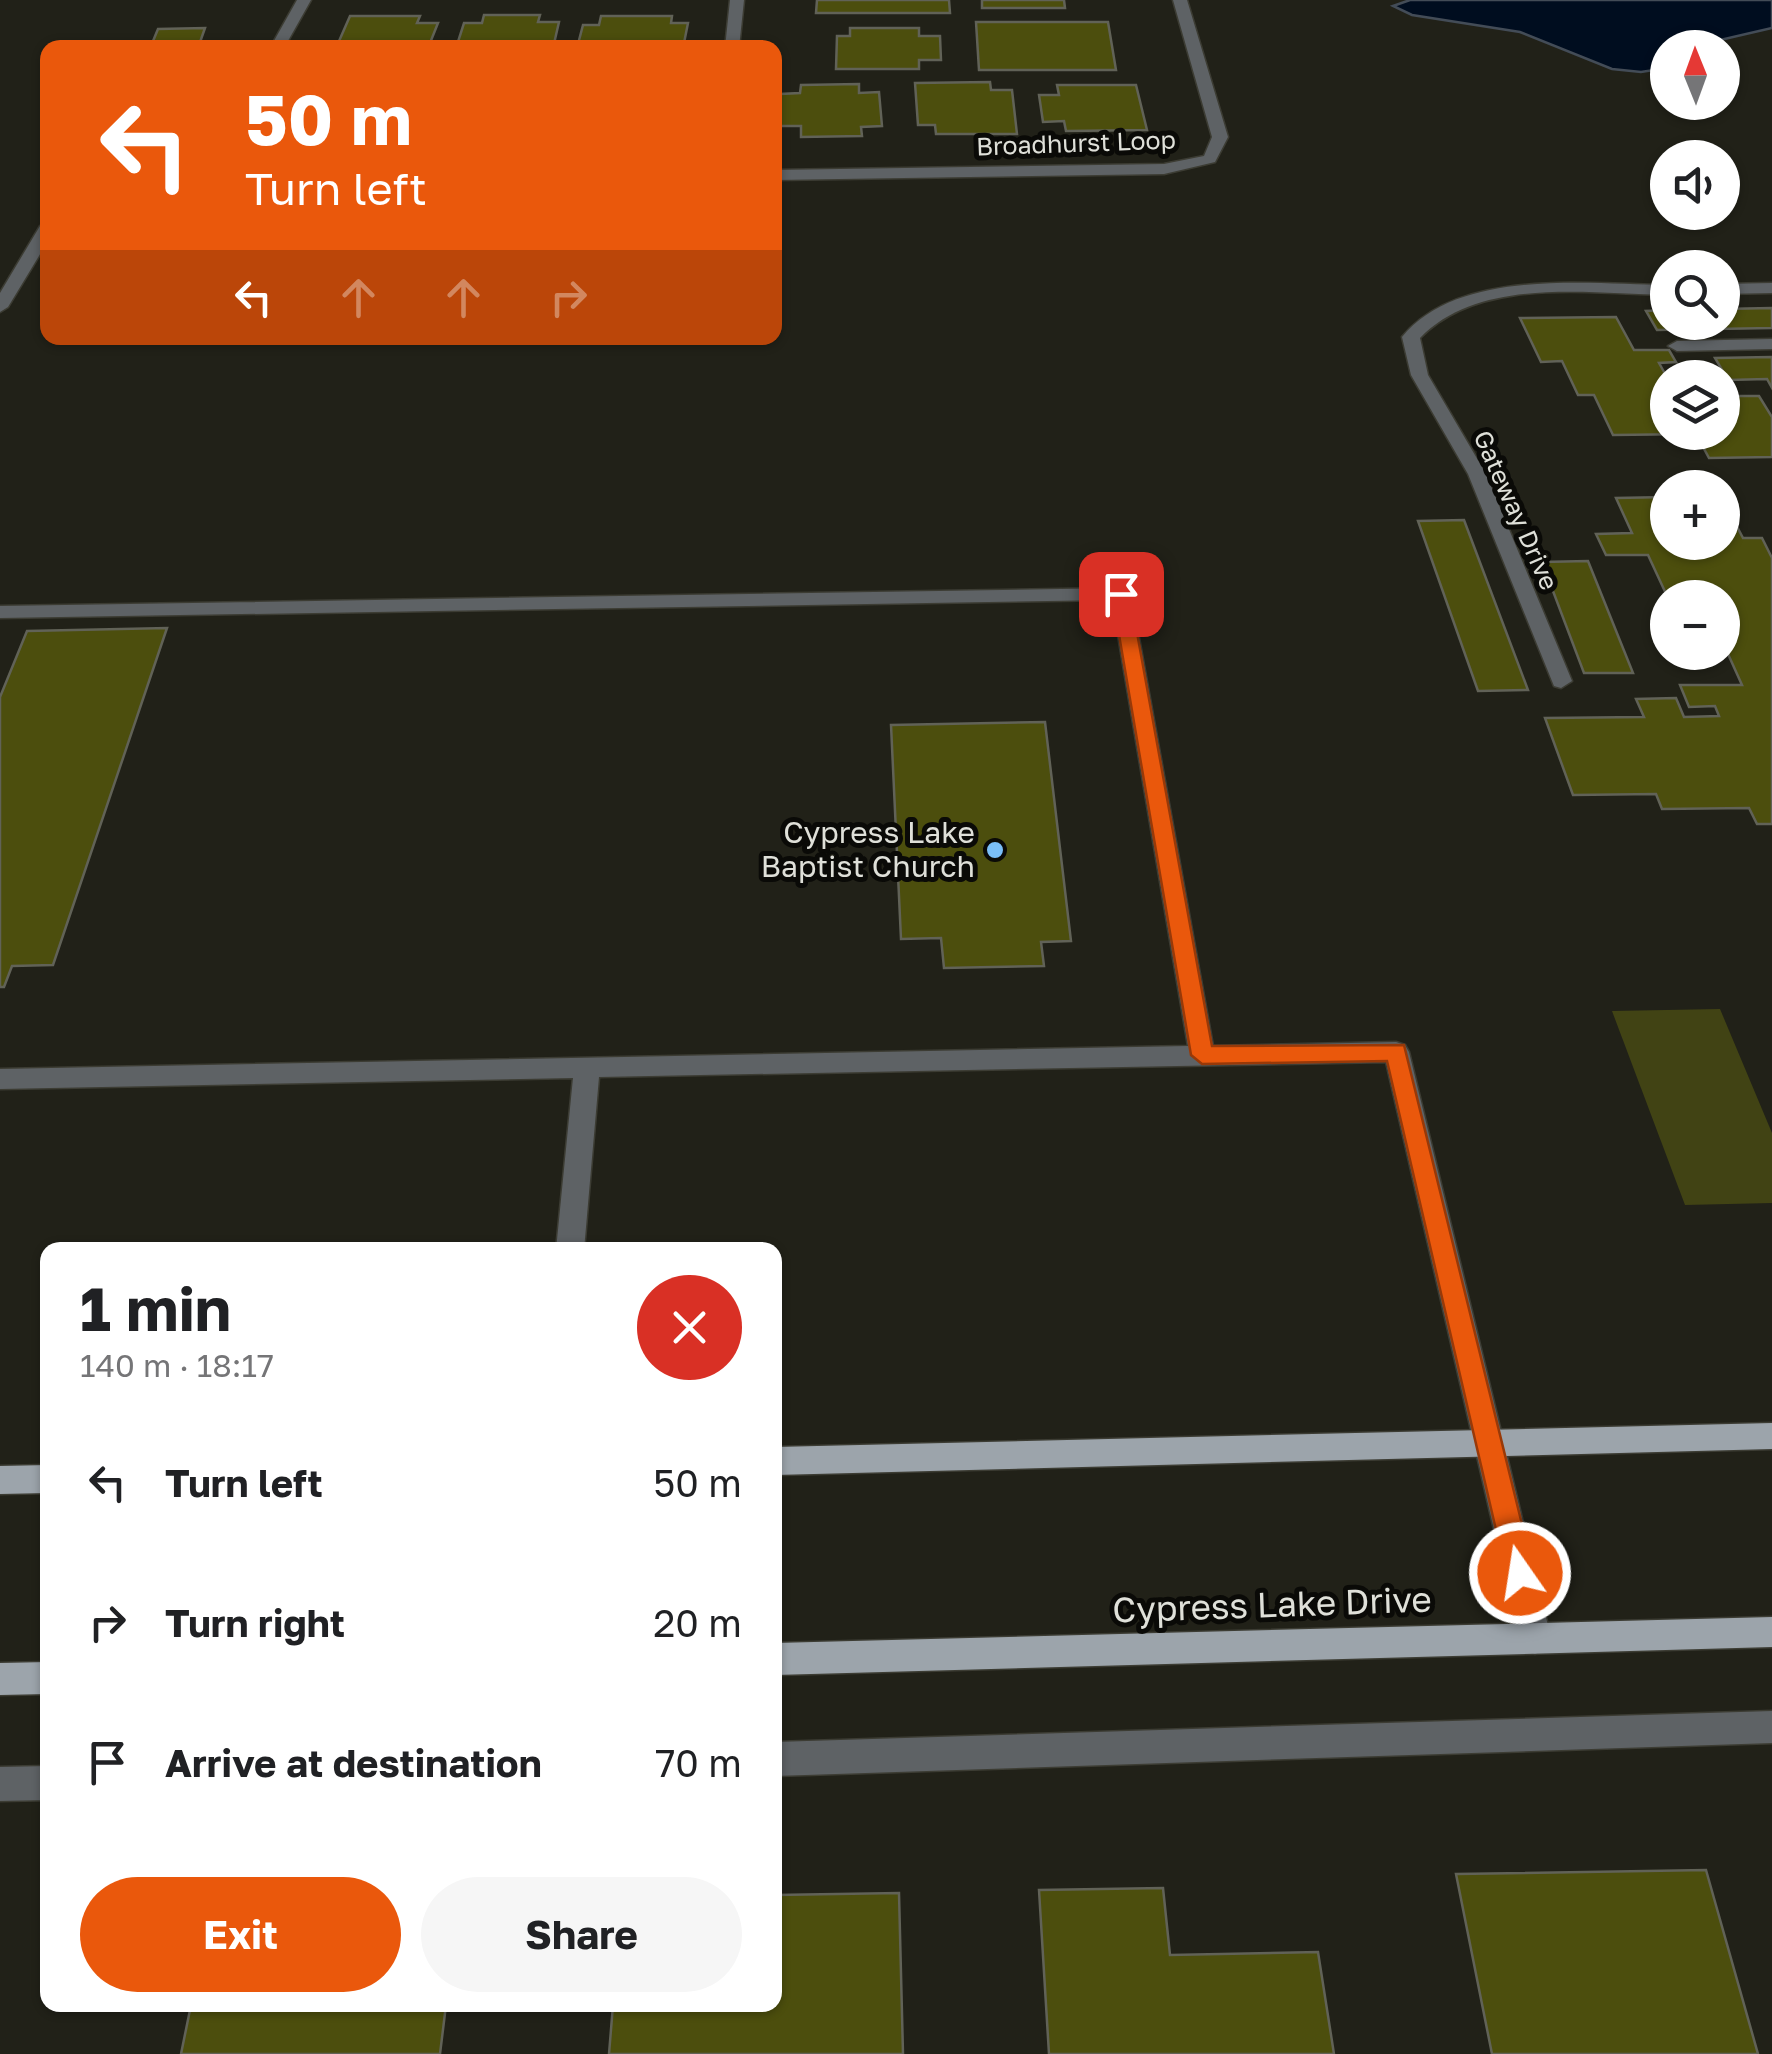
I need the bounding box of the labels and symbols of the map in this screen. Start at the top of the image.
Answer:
north arrow [1650,30,1740,120]
street label: Broadhurst Loop [976,124,1176,161]
street label: Gateway Drive [1467,425,1565,594]
pin [1079,552,1164,637]
place label: Cypress Lake Baptist Church [761,814,975,884]
marker: Cypress Lake Baptist Church [984,839,1006,861]
position arrow [1468,1521,1572,1625]
street label: Cypress Lake Drive [1112,1577,1432,1631]

